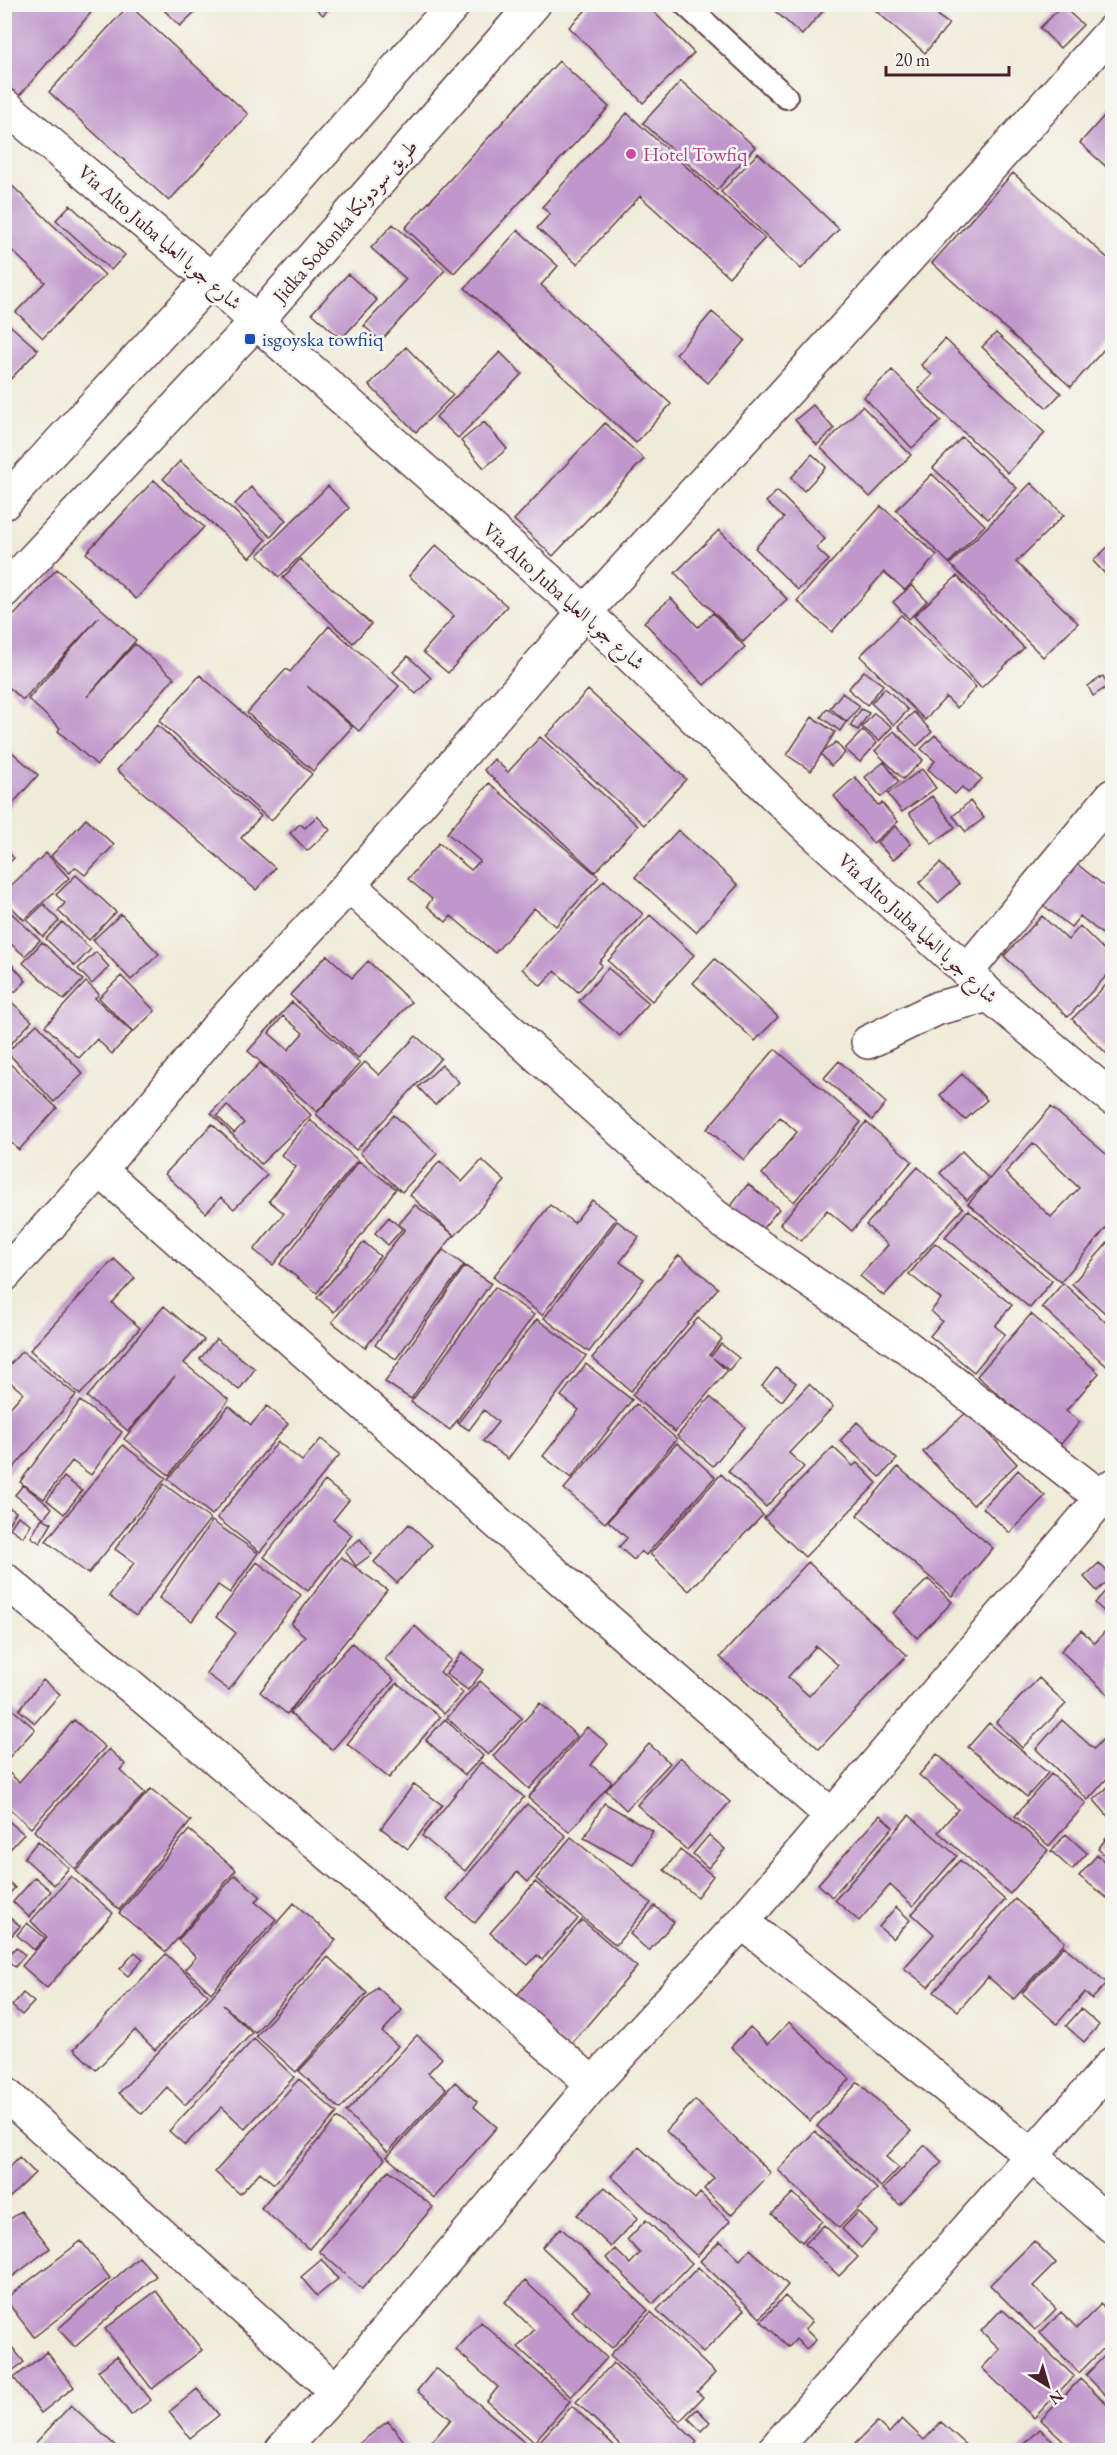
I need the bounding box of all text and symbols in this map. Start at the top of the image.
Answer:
scale bar [886,39,1009,77]
text: 20 m [895,48,930,71]
street label: Jidka Sodonka طريق سودونكا [266,134,423,310]
place label: Hotel Towfiq [643,141,748,167]
marker: Hotel Towfiq [624,147,638,161]
street label: Via Alto Juba شارع جوبا العليا [69,159,248,319]
place label: isgoyska towfiiq [262,326,384,352]
marker: isgoyska towfiiq [243,332,257,346]
street label: Via Alto Juba شارع جوبا العليا [474,516,650,679]
street label: Via Alto Juba شارع جوبا العليا [829,847,1003,1013]
north arrow [1018,2356,1078,2416]
text: N [1045,2385,1068,2410]

